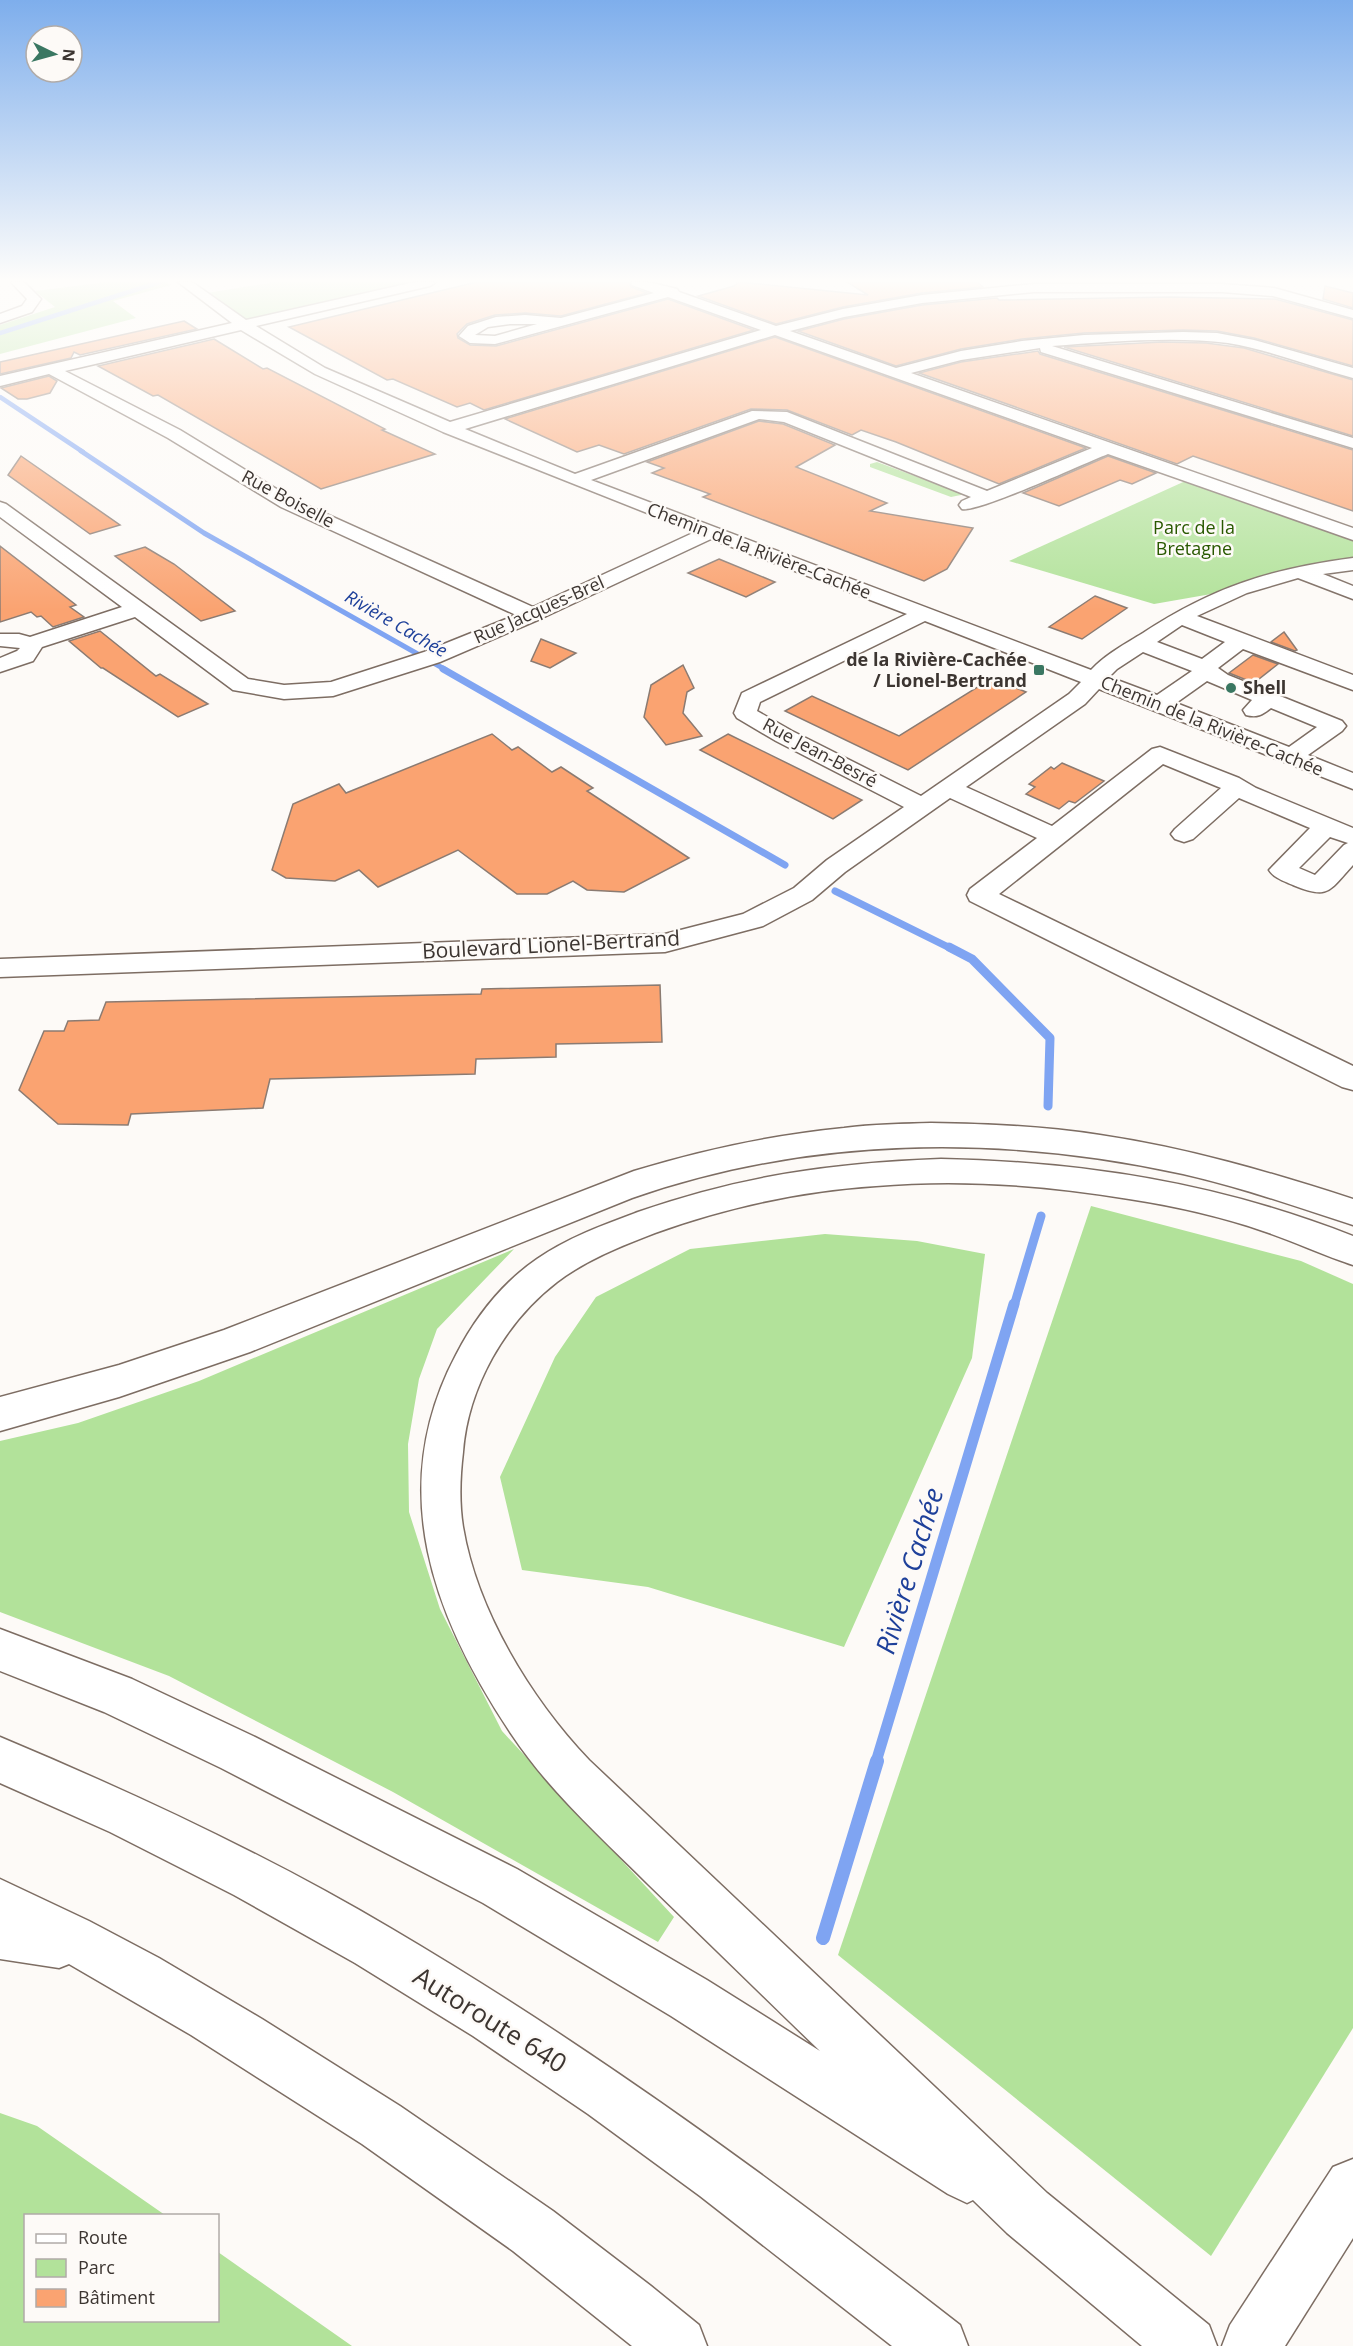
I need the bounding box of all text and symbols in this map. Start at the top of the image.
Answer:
north arrow [24,24,84,84]
text: N [57,48,80,63]
street label: Rue Boiselle [238,464,339,533]
street label: Chemin de la Rivière-Cachée [644,496,875,604]
park label: Parc de la Bretagne [1153,515,1235,560]
street label: Rue Jacques-Brel [470,570,608,649]
water label: Rivière Cachée [341,584,452,662]
place label: de la Rivière-Cachée / Lionel-Bertrand [846,647,1027,692]
marker: de la Rivière-Cachée / Lionel-Bertrand [1032,663,1046,677]
street label: Chemin de la Rivière-Cachée [1097,669,1327,781]
place label: Shell [1243,675,1286,699]
marker: Shell [1224,681,1238,695]
street label: Rue Jean-Besré [759,712,882,792]
street label: Boulevard Lionel-Bertrand [421,923,681,965]
water label: Rivière Cachée [866,1483,951,1658]
street label: Autoroute 640 [407,1958,574,2081]
legend [24,2214,219,2322]
text: Route [78,2225,128,2249]
text: Parc [78,2255,115,2279]
text: Bâtiment [78,2285,155,2309]

